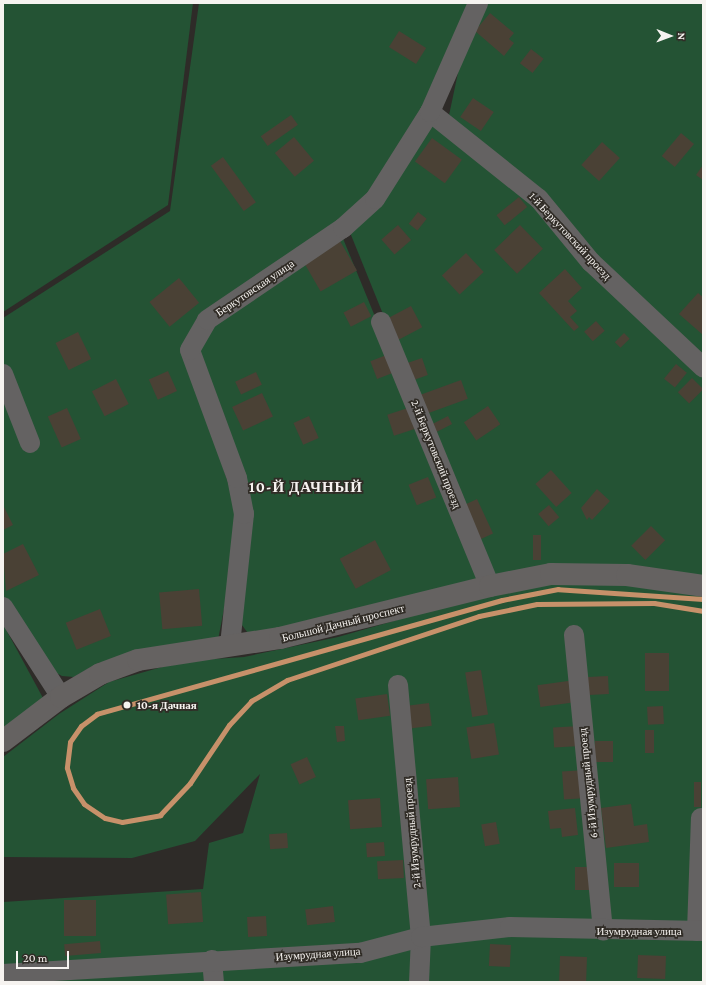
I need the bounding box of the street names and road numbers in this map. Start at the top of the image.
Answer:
street label: 1-й Беркутовский проезд [526,190,614,282]
street label: Беркутовская улица [213,257,297,319]
street label: 2-й Беркутовский проезд [408,398,464,510]
street label: Большой Дачный проспект [280,601,406,645]
street label: 6-й Изумрудный проезд [576,727,600,839]
street label: 2-й Изумрудный проезд [401,777,423,889]
street label: Изумрудная улица [596,924,682,938]
street label: Изумрудная улица [275,944,361,964]

